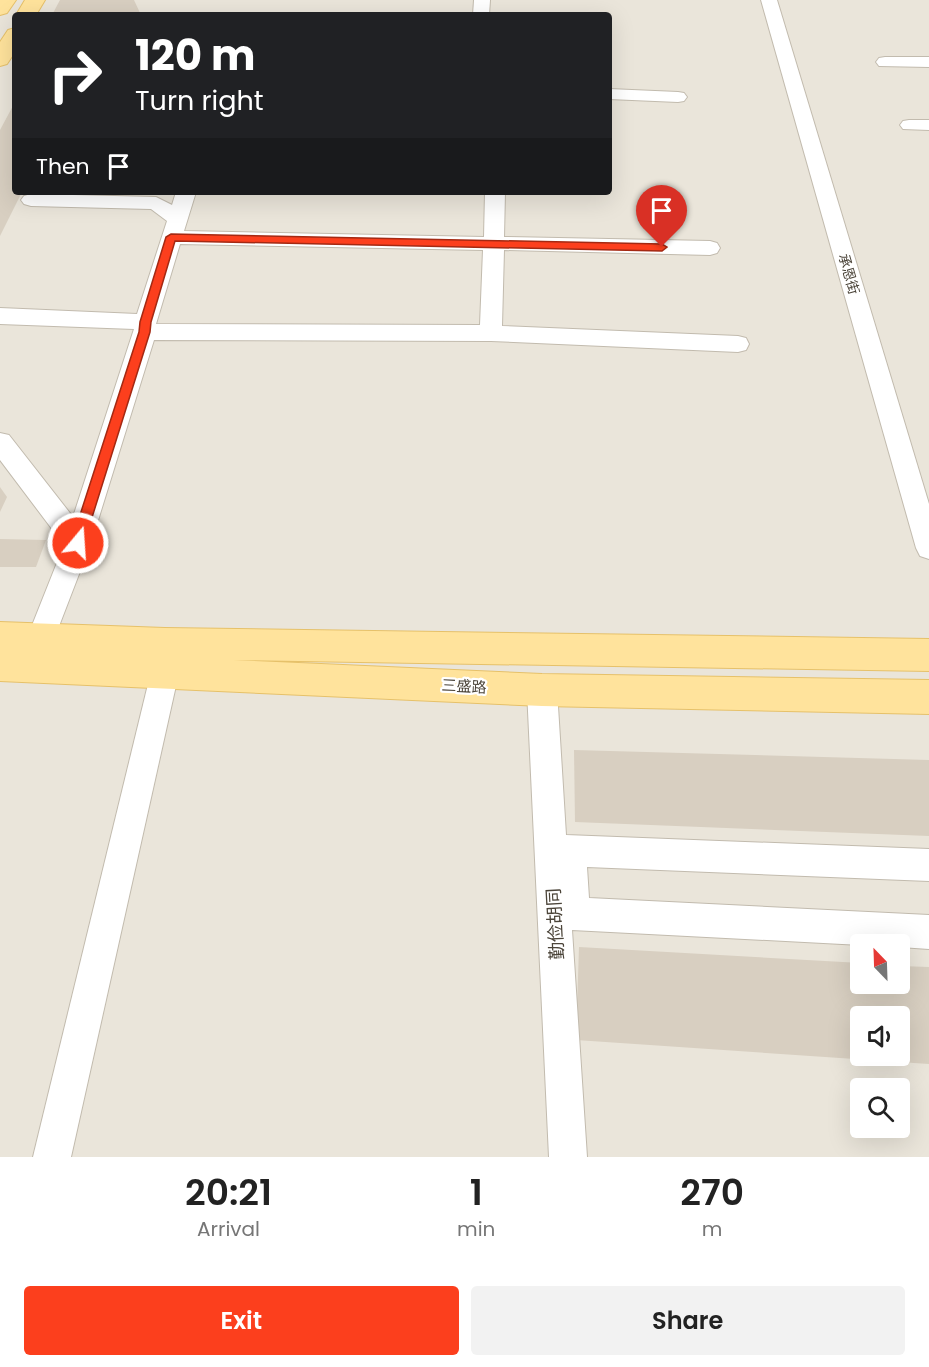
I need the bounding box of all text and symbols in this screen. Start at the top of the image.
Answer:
text: 120 m [135,26,256,85]
icon: right [36,36,114,114]
text: Turn right [135,82,264,119]
icon: arrive [102,150,135,183]
text: Then [36,151,90,182]
pin [636,185,687,247]
icon: arrive [645,194,678,227]
street label: 承恩街 [834,251,864,297]
position arrow [46,511,110,575]
street label: 三盛路 [441,674,487,698]
street label: 勤俭胡同 [541,887,569,961]
north arrow [850,934,910,994]
map controls [850,934,910,1138]
button: sound [850,1006,910,1066]
button: search [850,1078,910,1138]
text: 20:21 [185,1167,272,1218]
text: 1 [470,1167,483,1218]
text: 270 [680,1167,744,1218]
text: Arrival [197,1215,260,1243]
text: min [457,1215,495,1243]
text: m [702,1215,722,1243]
button: Exit [24,1286,459,1355]
button: Share [471,1286,905,1355]

